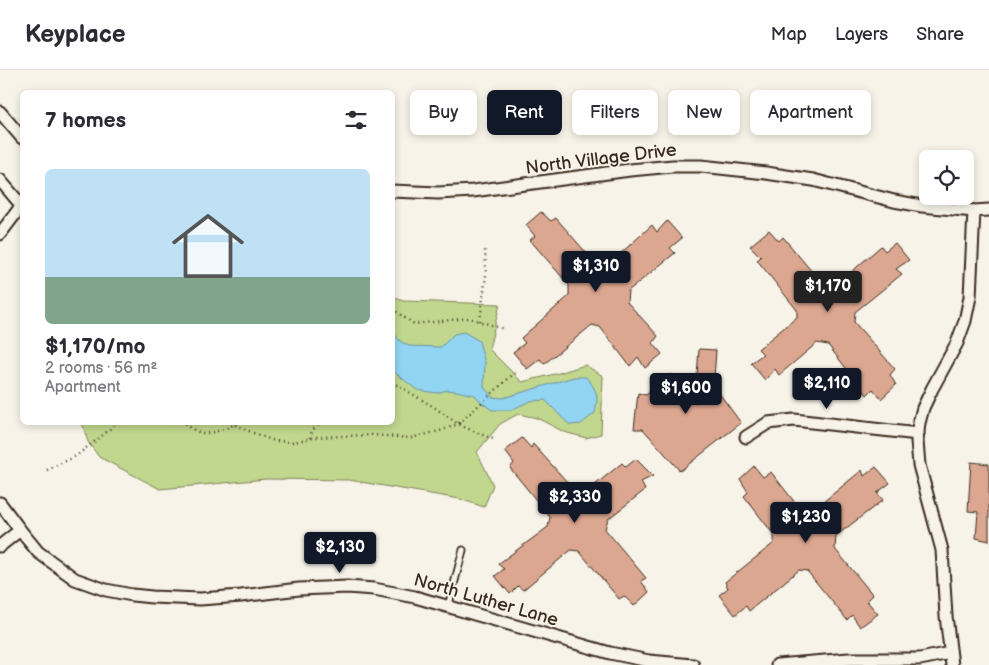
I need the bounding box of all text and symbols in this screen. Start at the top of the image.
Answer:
text: Keyplace [25,20,126,49]
text: Map [771,24,807,45]
text: Layers [835,24,888,45]
text: Share [916,24,964,45]
chip: Buy [410,90,477,135]
chip: Rent [487,90,562,135]
chip: Filters [572,90,658,135]
chip: New [668,90,740,135]
chip: Apartment [750,90,871,135]
icon: filters [342,106,370,134]
text: 7 homes [45,108,126,133]
street label: North Village Drive [524,139,678,179]
map controls [919,150,974,205]
button: locate [919,150,974,205]
icon: home [163,201,253,291]
pin: $1,310 [555,250,637,293]
text: $1,310 [573,257,619,276]
pin: $1,170 [787,270,869,313]
text: $1,170 [805,277,851,296]
text: $1,170/mo [45,334,146,359]
text: 2 rooms · 56 m² [45,359,157,378]
pin: $2,110 [786,368,868,410]
pin: $1,600 [645,372,727,415]
text: $2,110 [803,374,851,393]
text: Apartment [45,378,121,397]
text: $1,600 [661,379,711,398]
pin: $2,330 [534,482,616,524]
text: $2,330 [549,488,601,507]
pin: $1,230 [765,502,847,544]
text: $1,230 [781,508,831,527]
pin: $2,130 [299,532,381,574]
text: $2,130 [315,538,365,557]
street label: North Luther Lane [411,569,561,631]

